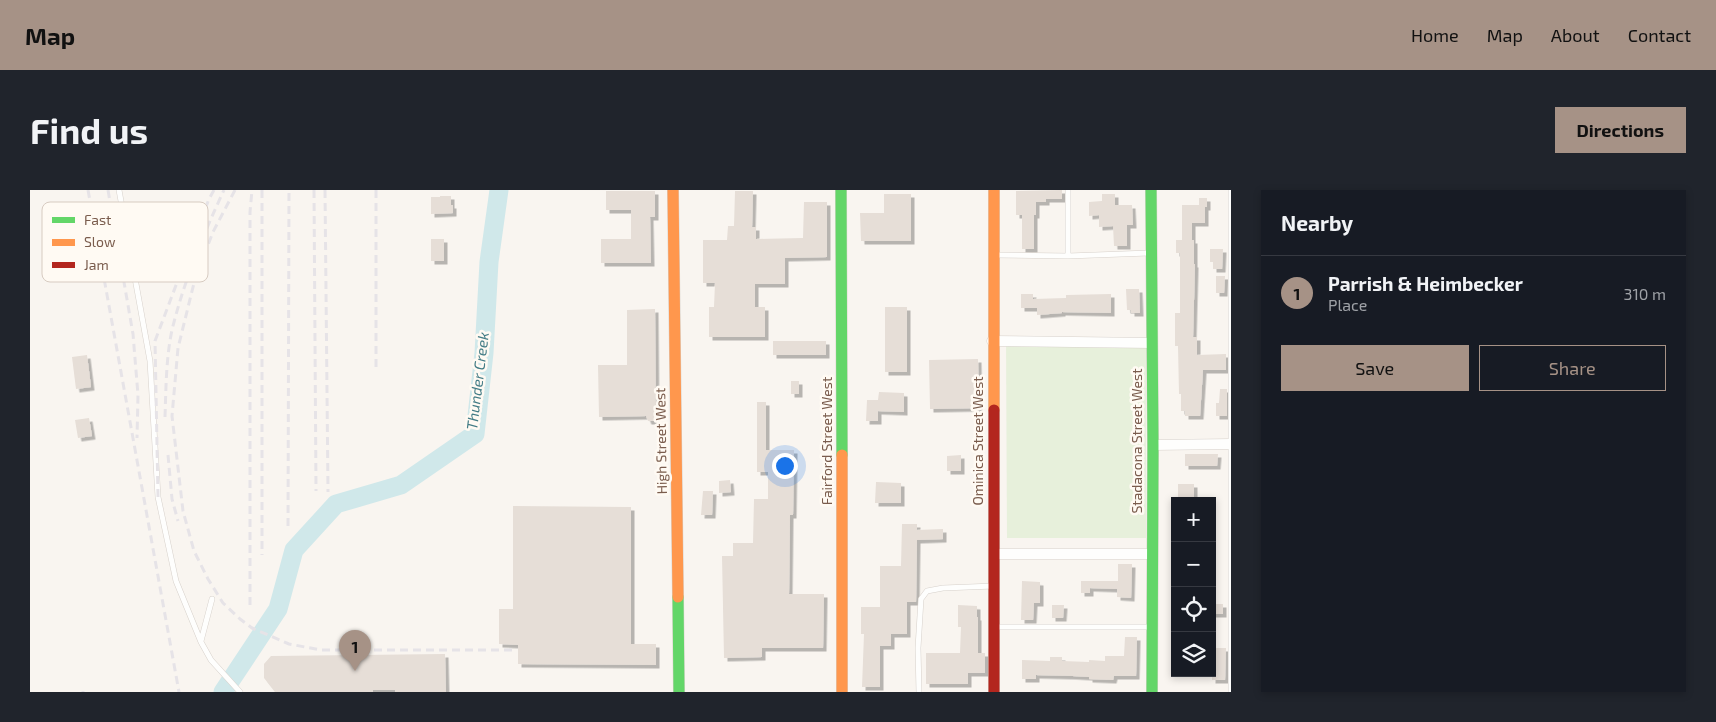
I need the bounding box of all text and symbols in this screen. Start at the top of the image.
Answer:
text: Map [25,21,75,50]
text: Home [1411,24,1459,46]
text: Map [1487,24,1523,46]
text: About [1551,24,1600,46]
text: Contact [1628,24,1691,46]
button: Directions [1555,107,1686,153]
text: Find us [30,109,148,151]
legend [42,202,208,282]
text: Nearby [1281,210,1353,235]
text: Fast [84,211,111,228]
text: Slow [84,233,116,250]
text: Jam [84,256,109,273]
text: Parrish & Heimbecker [1328,272,1523,295]
text: 1 [1294,284,1300,303]
text: 310 m [1624,284,1666,303]
text: Place [1328,295,1367,314]
water label: Thunder Creek [462,331,492,431]
button: Save [1281,345,1469,391]
button: Share [1479,345,1666,391]
street label: Stadacona Street West [1128,369,1145,513]
street label: Ominica Street West [969,376,986,506]
street label: Fairford Street West [818,377,835,505]
street label: High Street West [651,388,670,495]
your location [772,453,798,479]
map controls [1171,497,1216,677]
button: + [1171,497,1216,542]
button: − [1171,542,1216,587]
button: locate [1171,587,1216,632]
pin: 1 [339,630,371,671]
button: layers [1171,632,1216,677]

